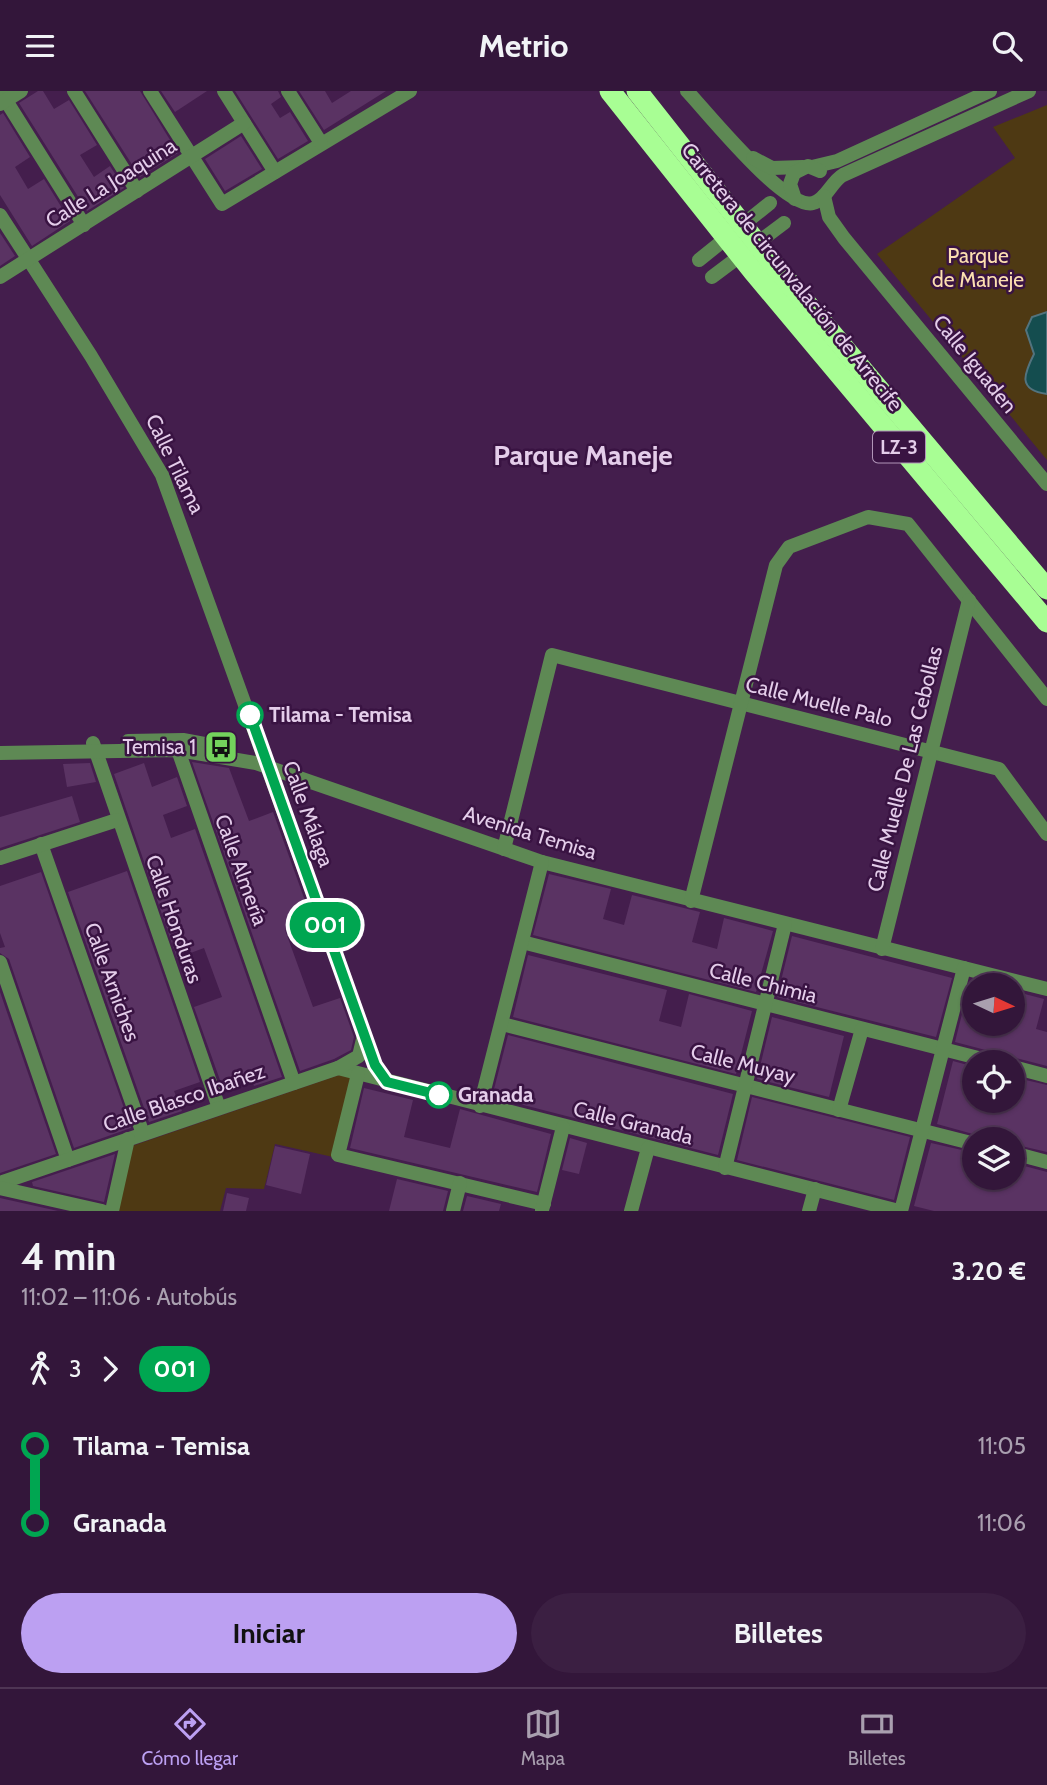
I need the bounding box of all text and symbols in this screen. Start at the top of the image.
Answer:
text: Metrio [478,26,569,65]
icon: menu [21,27,59,65]
icon: search [988,27,1026,65]
street label: Calle La Joaquina [41,132,181,233]
street label: Carretera de circunvalación de Arrecife [676,138,909,416]
park label: Parque de Maneje [932,243,1024,293]
street label: Calle Iguaden [928,310,1023,418]
street label: Calle Tilama [141,410,210,517]
road number: LZ-3 [873,431,925,463]
district label: Parque Maneje [493,438,673,472]
street label: Calle Muelle De Las Cebollas [862,643,947,894]
street label: Calle Muelle Palo [743,671,895,732]
marker: Tilama - Temisa [237,702,263,728]
place label: Tilama - Temisa [269,702,413,727]
bus stop icon: Temisa 1 [202,728,240,766]
place label: Temisa 1 [123,734,196,759]
street label: Calle Málaga [278,757,339,870]
street label: Avenida Temisa [461,800,600,865]
street label: Calle Almería [210,811,273,929]
street label: Calle Honduras [141,851,208,987]
line badge: 001 [285,902,365,948]
text: 001 [304,910,346,939]
street label: Calle Arniches [79,919,146,1045]
street label: Calle Chimia [707,957,820,1008]
north arrow [962,973,1026,1036]
map controls [962,973,1025,1190]
street label: Calle Muyay [688,1038,798,1089]
button: locate [962,1050,1025,1113]
street label: Calle Blasco Ibañez [100,1058,268,1137]
marker: Granada [426,1082,452,1108]
place label: Granada [458,1082,534,1107]
street label: Calle Granada [571,1096,696,1149]
button: layers [962,1127,1025,1190]
text: 4 min [21,1233,116,1280]
text: 3.20 € [952,1255,1026,1287]
text: 11:02 – 11:06 · Autobús [21,1283,237,1311]
icon: walk [21,1350,59,1388]
icon: forward [91,1350,129,1388]
text: 001 [153,1354,196,1383]
text: 3 [69,1355,81,1383]
text: Tilama - Temisa [73,1430,250,1462]
text: 11:05 [978,1432,1026,1460]
text: Granada [73,1507,167,1539]
text: 11:06 [977,1509,1026,1537]
button: Iniciar [21,1593,517,1673]
button: Billetes [531,1593,1026,1673]
tab: Cómo llegar [141,1705,238,1770]
tab: Mapa [521,1705,565,1770]
tab: Billetes [848,1705,906,1770]

